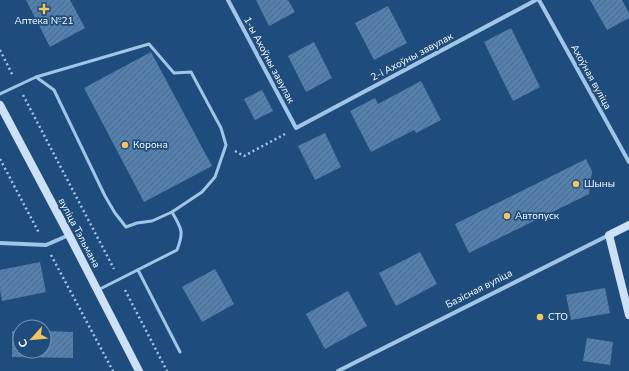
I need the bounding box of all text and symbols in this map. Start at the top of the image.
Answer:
marker: Аптека №21 [39,4,49,14]
place label: Аптека №21 [15,14,73,28]
street label: 1-ы Ахоўны завулак [240,14,298,106]
street label: 2-і Ахоўны завулак [368,29,456,85]
street label: Ахоўная вуліца [567,42,615,112]
place label: Корона [133,138,168,152]
marker: Корона [120,140,130,150]
place label: Шыны [584,177,615,191]
marker: Шыны [571,179,581,189]
street label: вуліца Тэльмана [55,196,103,270]
place label: Автопуск [515,209,560,223]
marker: Автопуск [502,211,512,221]
street label: Базісная вуліца [443,266,515,312]
place label: СТО [548,310,568,324]
marker: СТО [535,312,545,322]
north arrow [12,319,52,359]
text: С [15,336,32,350]

